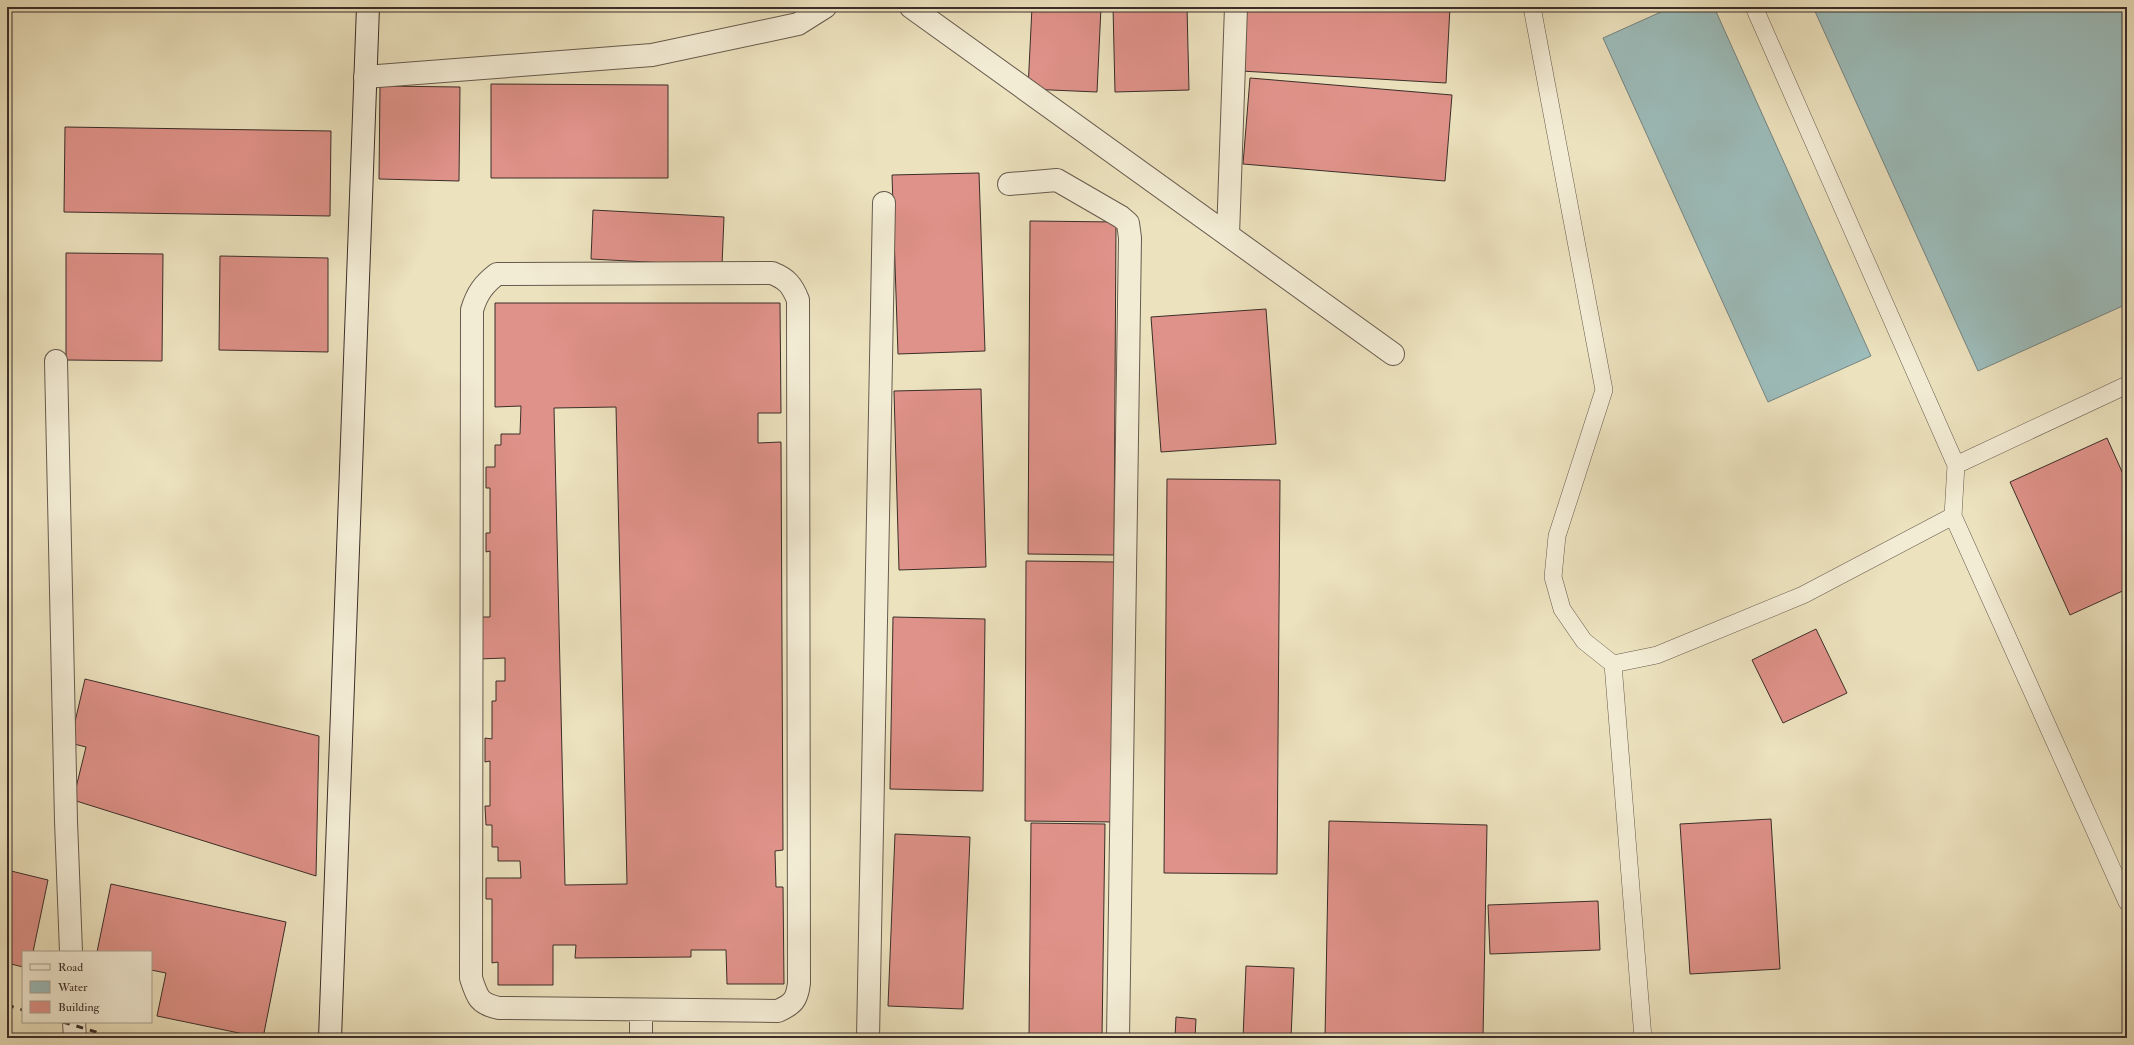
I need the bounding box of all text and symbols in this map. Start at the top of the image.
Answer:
legend [22,951,152,1023]
text: Road [58,960,83,975]
text: Water [57,980,88,995]
text: Building [58,1000,101,1015]

